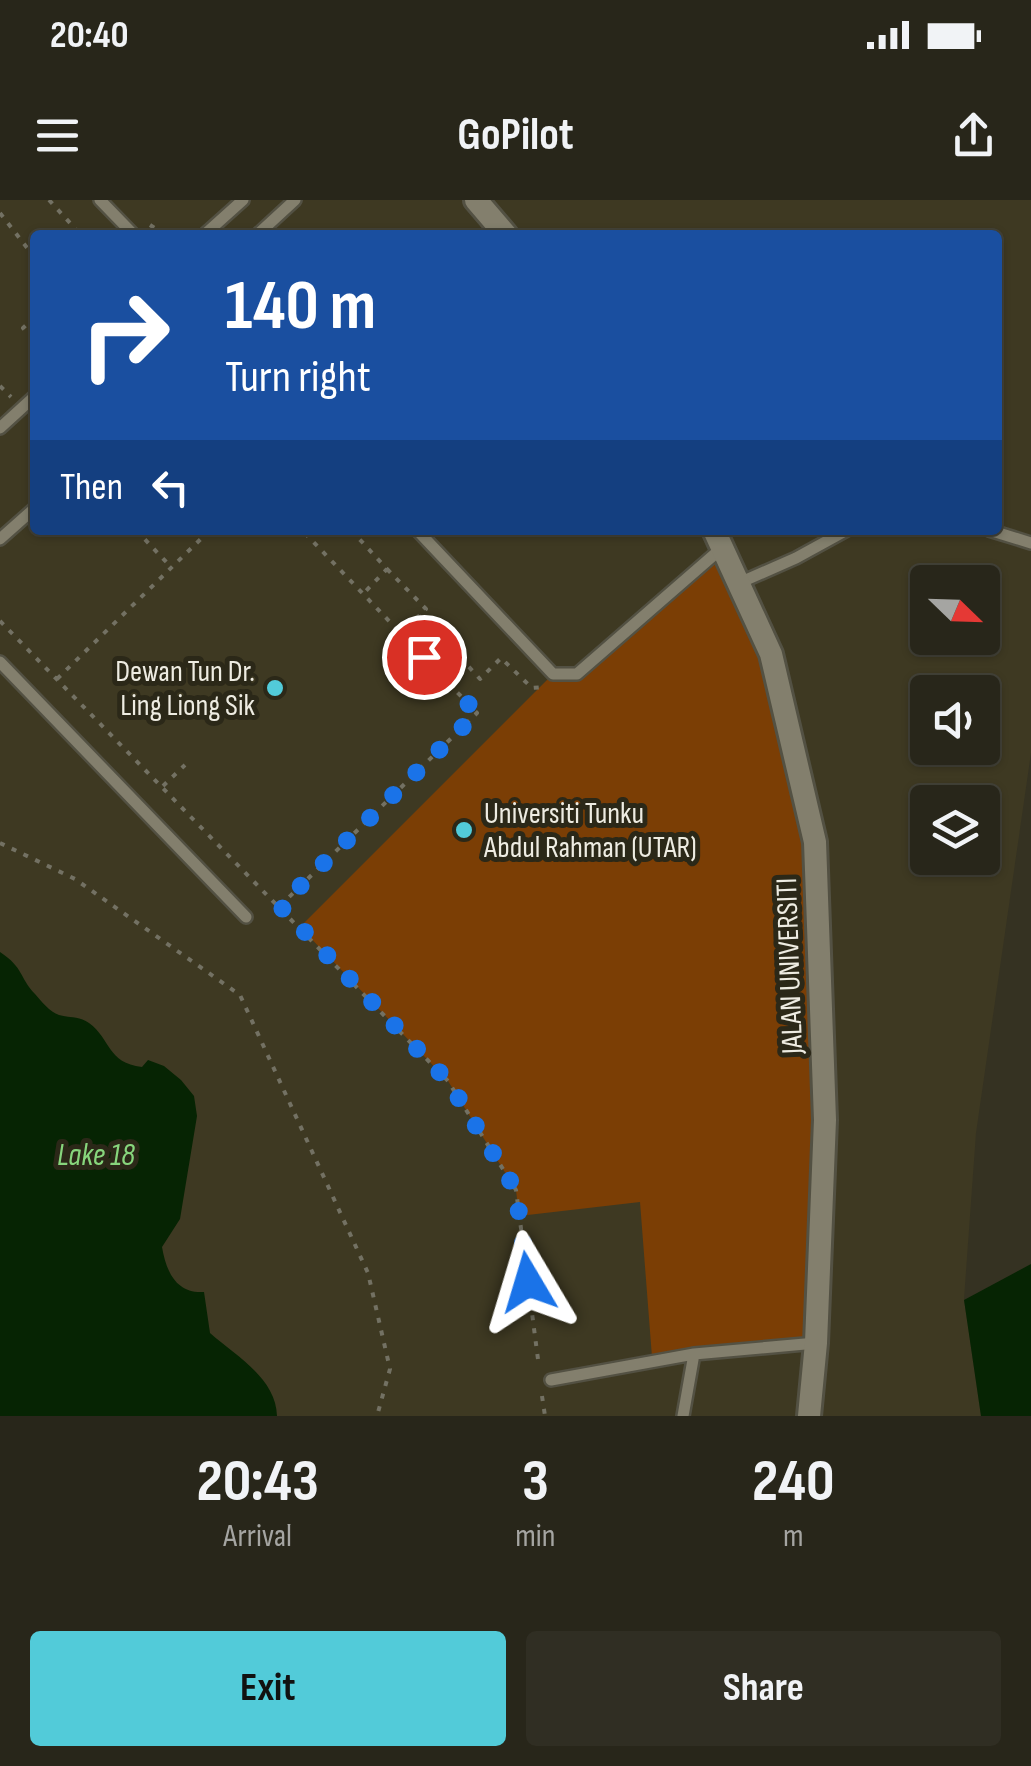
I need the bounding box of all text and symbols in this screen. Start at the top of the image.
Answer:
text: 20:40 [50,13,129,58]
icon: menu [30,108,85,163]
text: GoPilot [457,108,574,163]
icon: share [946,108,1001,163]
text: 140 m [225,265,376,349]
icon: right [60,270,190,400]
text: Turn right [225,350,371,405]
icon: left [143,460,198,515]
text: Then [60,465,123,510]
north arrow [910,565,1000,655]
map controls [910,565,1000,875]
pin [382,615,467,700]
icon: arrive [397,630,452,685]
place label: Dewan Tun Dr. Ling Liong Sik [115,654,256,724]
button: sound [910,675,1000,765]
marker: Dewan Tun Dr. Ling Liong Sik [264,677,286,699]
button: layers [910,785,1000,875]
place label: Universiti Tunku Abdul Rahman (UTAR) [483,796,697,866]
marker: Universiti Tunku Abdul Rahman (UTAR) [453,819,475,841]
street label: JALAN UNIVERSITI [769,877,811,1056]
water label: Lake 18 [57,1136,135,1175]
position arrow [476,1230,580,1334]
text: 20:43 [196,1446,319,1518]
text: 3 [522,1446,549,1518]
text: 240 [752,1446,835,1518]
text: Arrival [223,1517,292,1556]
text: min [515,1517,556,1556]
text: m [783,1517,804,1556]
button: Exit [30,1631,506,1746]
button: Share [526,1631,1001,1746]

